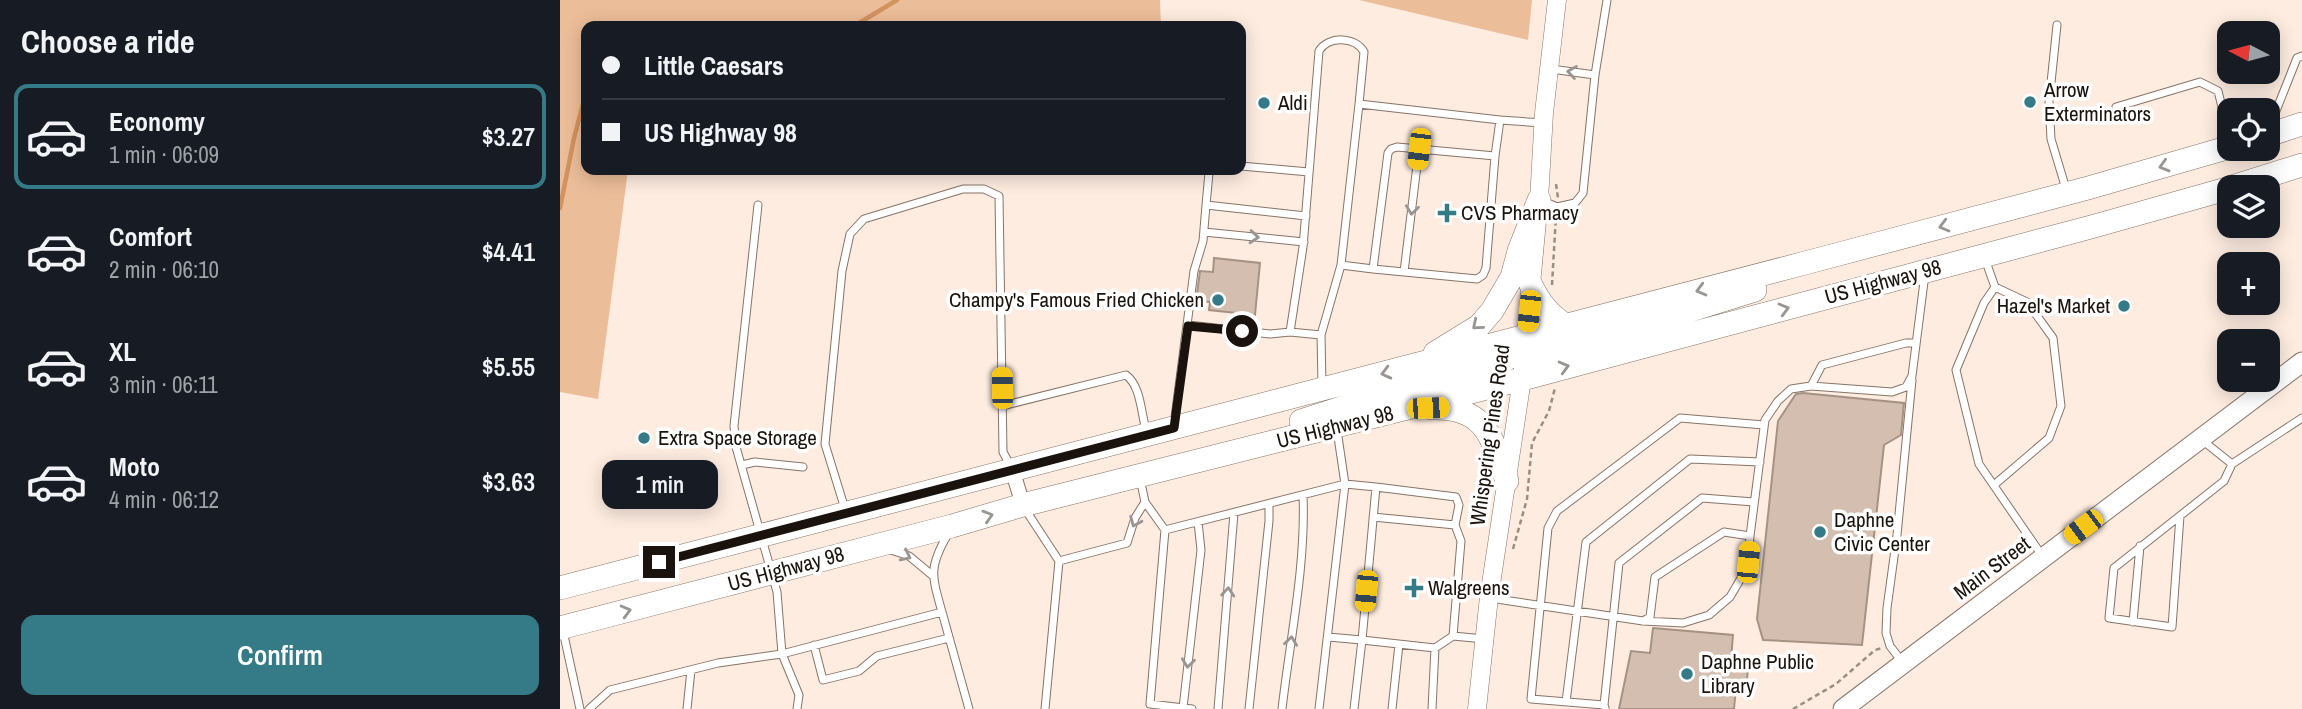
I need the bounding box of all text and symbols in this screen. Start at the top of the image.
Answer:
text: Choose a ride [21,20,195,63]
north arrow [2217,21,2280,84]
map controls [2217,21,2280,392]
text: Little Caesars [644,48,784,83]
one-way arrow [1566,64,1578,79]
place label: Arrow Exterminators [2043,75,2151,128]
place label: Aldi [1277,88,1308,117]
marker: Arrow Exterminators [2022,94,2038,110]
marker: Aldi [1256,95,1272,111]
button: locate [2217,98,2280,161]
text: Economy [109,104,205,139]
icon: car [25,105,88,168]
text: US Highway 98 [644,115,797,150]
text: $3.27 [482,119,535,154]
car [1407,127,1432,171]
text: 1 min · 06:09 [109,139,219,170]
one-way arrow [2158,158,2170,172]
button: layers [2217,175,2280,238]
place label: CVS Pharmacy [1461,198,1579,227]
one-way arrow [1404,204,1419,216]
marker: CVS Pharmacy [1439,205,1455,221]
one-way arrow [1939,218,1951,232]
text: Comfort [109,219,192,254]
icon: car [25,220,88,283]
one-way arrow [1249,229,1260,244]
text: $4.41 [482,234,535,269]
street label: US Highway 98 [1821,252,1944,311]
button: + [2217,252,2280,315]
text: 2 min · 06:10 [109,254,219,285]
one-way arrow [1695,282,1707,296]
place label: Champy's Famous Fried Chicken [949,285,1204,314]
car [1517,289,1542,333]
place label: Hazel's Market [1997,291,2110,320]
marker: Champy's Famous Fried Chicken [1210,292,1226,308]
marker: Hazel's Market [2116,298,2132,314]
one-way arrow [1778,302,1790,317]
route start [1226,315,1258,347]
one-way arrow [1472,317,1485,329]
button: − [2217,329,2280,392]
text: XL [109,334,136,369]
icon: car [25,335,88,398]
street label: Whispering Pines Road [1462,342,1517,527]
text: $5.55 [482,349,535,384]
one-way arrow [1558,360,1570,375]
one-way arrow [1380,365,1392,379]
car [992,367,1013,409]
text: 3 min · 06:11 [109,369,218,400]
car [1407,397,1450,419]
street label: US Highway 98 [1273,398,1396,455]
place label: Extra Space Storage [658,423,817,452]
marker: Extra Space Storage [636,430,652,446]
text: Moto [109,449,160,484]
icon: car [25,450,88,513]
callout: 1 min [601,461,717,510]
text: $3.63 [482,464,535,499]
text: 1 min [636,469,684,500]
text: 4 min · 06:12 [109,484,219,515]
place label: Daphne Civic Center [1834,505,1930,558]
car [2060,506,2107,548]
one-way arrow [982,509,994,524]
one-way arrow [1129,515,1143,527]
marker: Daphne Civic Center [1812,524,1828,540]
street label: Main Street [1947,529,2036,606]
street label: US Highway 98 [724,539,847,598]
car [1736,540,1761,584]
route end [643,546,675,578]
one-way arrow [898,548,911,562]
car [1354,569,1379,613]
place label: Walgreens [1428,573,1510,602]
marker: Walgreens [1406,580,1422,596]
one-way arrow [1220,586,1235,597]
one-way arrow [620,605,632,619]
button: Confirm [21,615,539,695]
one-way arrow [1283,635,1298,647]
place label: Daphne Public Library [1701,647,1814,700]
one-way arrow [1181,657,1196,668]
marker: Daphne Public Library [1679,666,1695,682]

